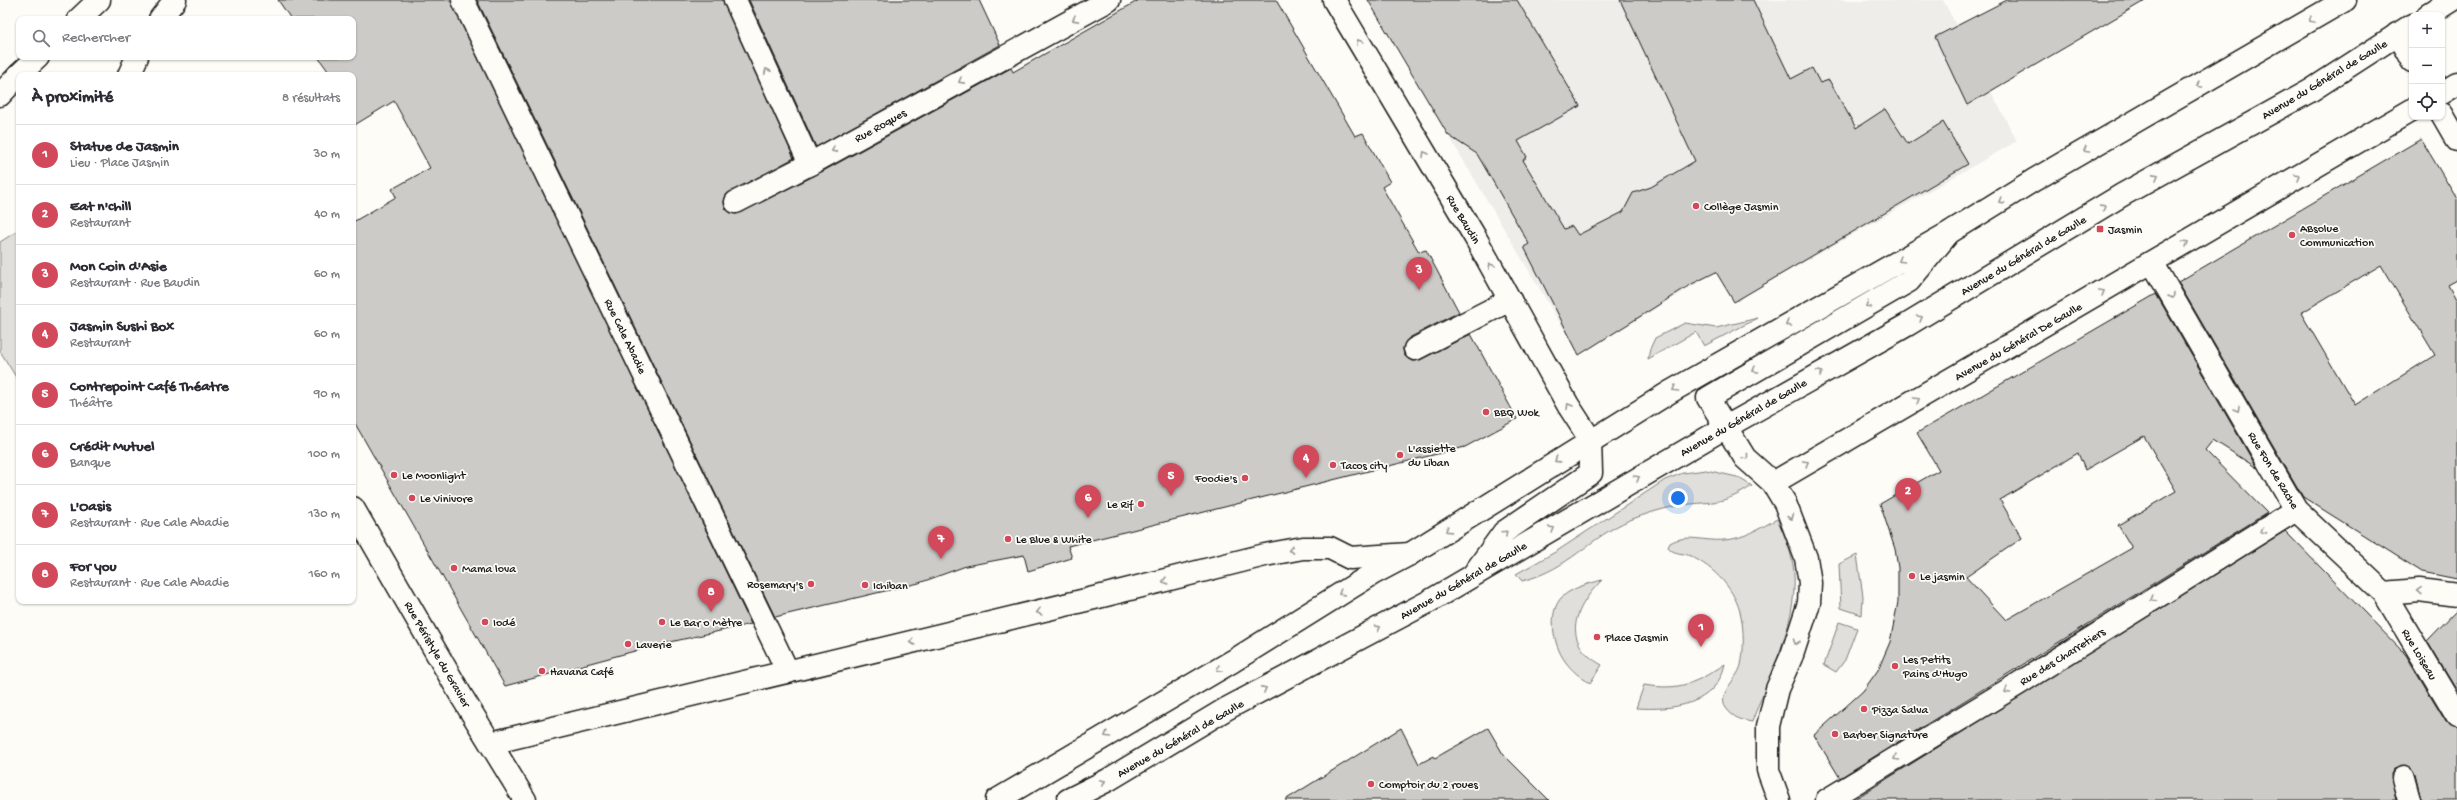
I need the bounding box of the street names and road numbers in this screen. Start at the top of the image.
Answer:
street label: Avenue du Général de Gaulle [2260,37,2391,124]
street label: Rue Roques [853,107,910,147]
street label: Rue Baudin [1442,193,1483,247]
street label: Avenue du Général de Gaulle [1959,213,2090,300]
street label: Rue Cale Abadie [600,297,649,377]
street label: Avenue du Général De Gaulle [1953,300,2086,385]
street label: Avenue du Général de Gaulle [1678,376,1811,461]
street label: Rue Fon de Rache [2244,430,2301,513]
street label: Avenue du Général de Gaulle [1398,539,1531,624]
street label: Rue Péristyle du Gravier [400,600,473,712]
street label: Rue des Charretiers [2018,625,2109,690]
street label: Rue Loiseau [2398,627,2439,683]
street label: Avenue du Général de Gaulle [1115,697,1248,782]

